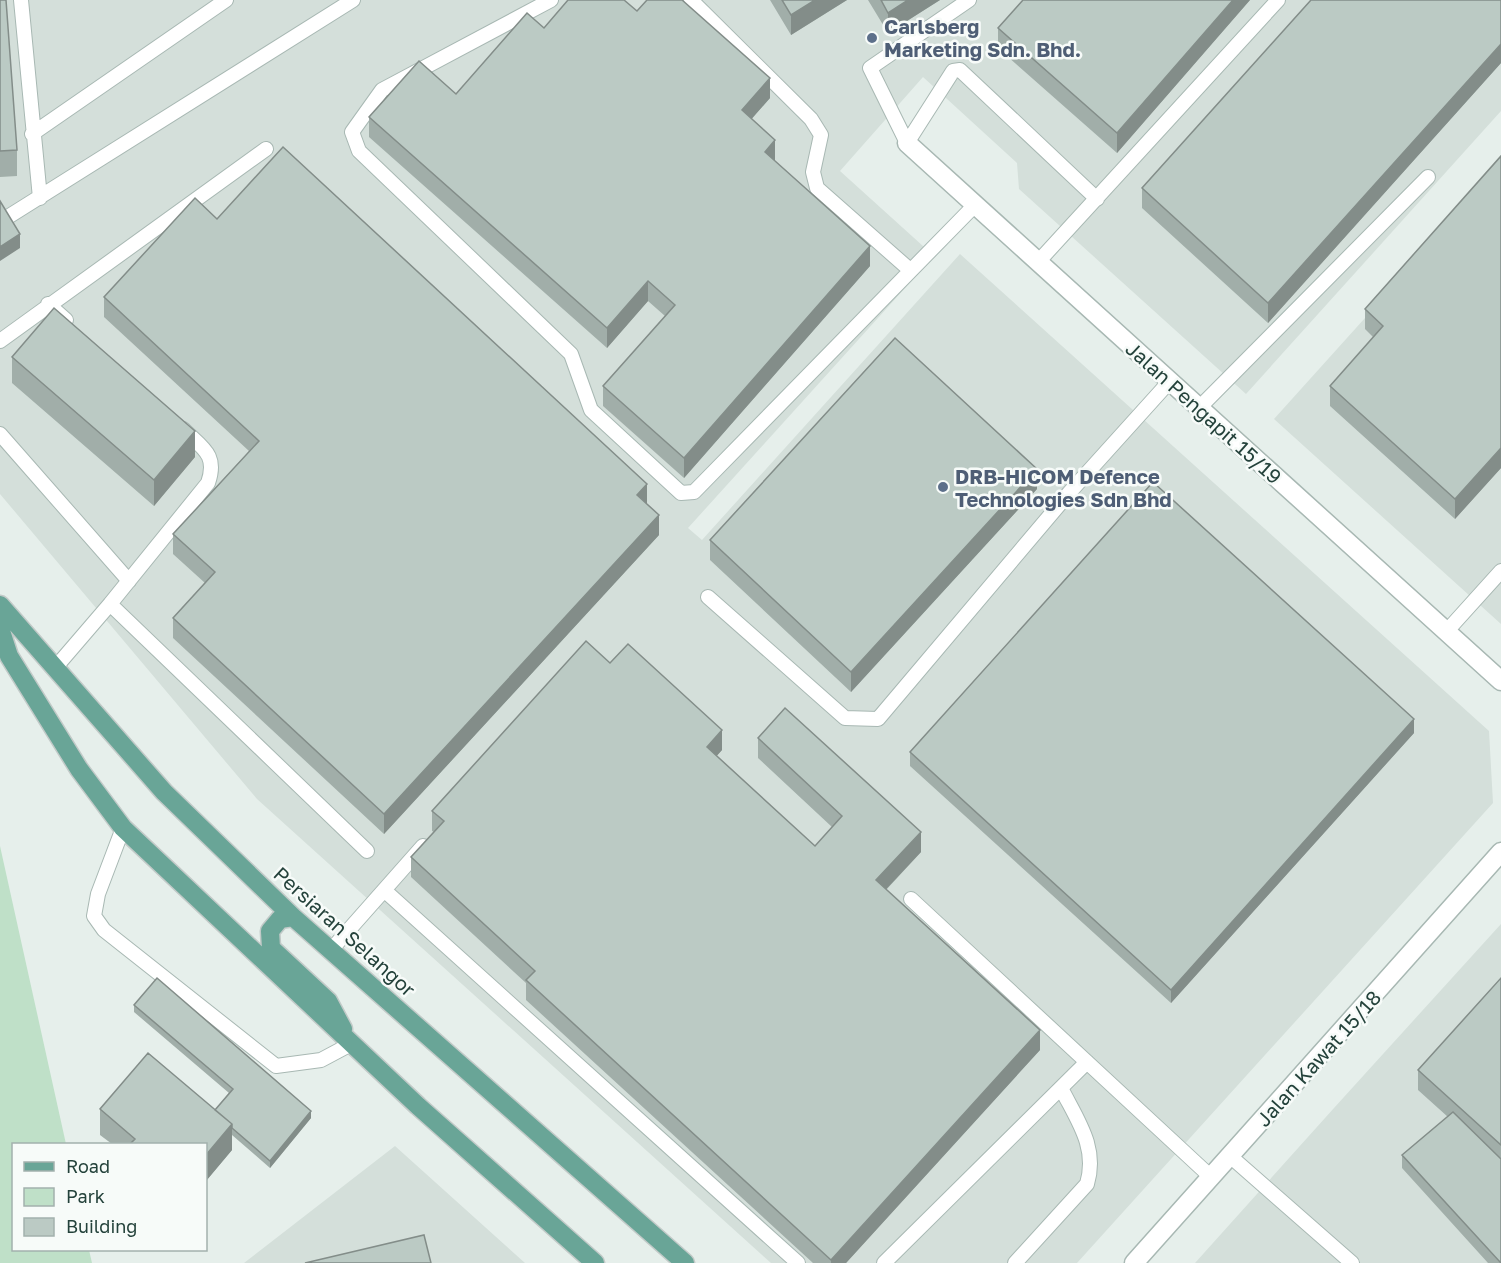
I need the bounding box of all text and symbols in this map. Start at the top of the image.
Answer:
place label: Carlsberg Marketing Sdn. Bhd. [884,14,1081,61]
marker: Carlsberg Marketing Sdn. Bhd. [865,31,879,45]
street label: Jalan Pengapit 15/19 [1121,336,1287,488]
place label: DRB-HICOM Defence Technologies Sdn Bhd [955,464,1172,511]
marker: DRB-HICOM Defence Technologies Sdn Bhd [936,480,950,494]
street label: Persiaran Selangor [269,861,421,1001]
street label: Jalan Kawat 15/18 [1251,985,1385,1131]
legend [12,1143,207,1251]
text: Road [66,1155,110,1177]
text: Park [66,1185,105,1207]
text: Building [66,1215,137,1237]

